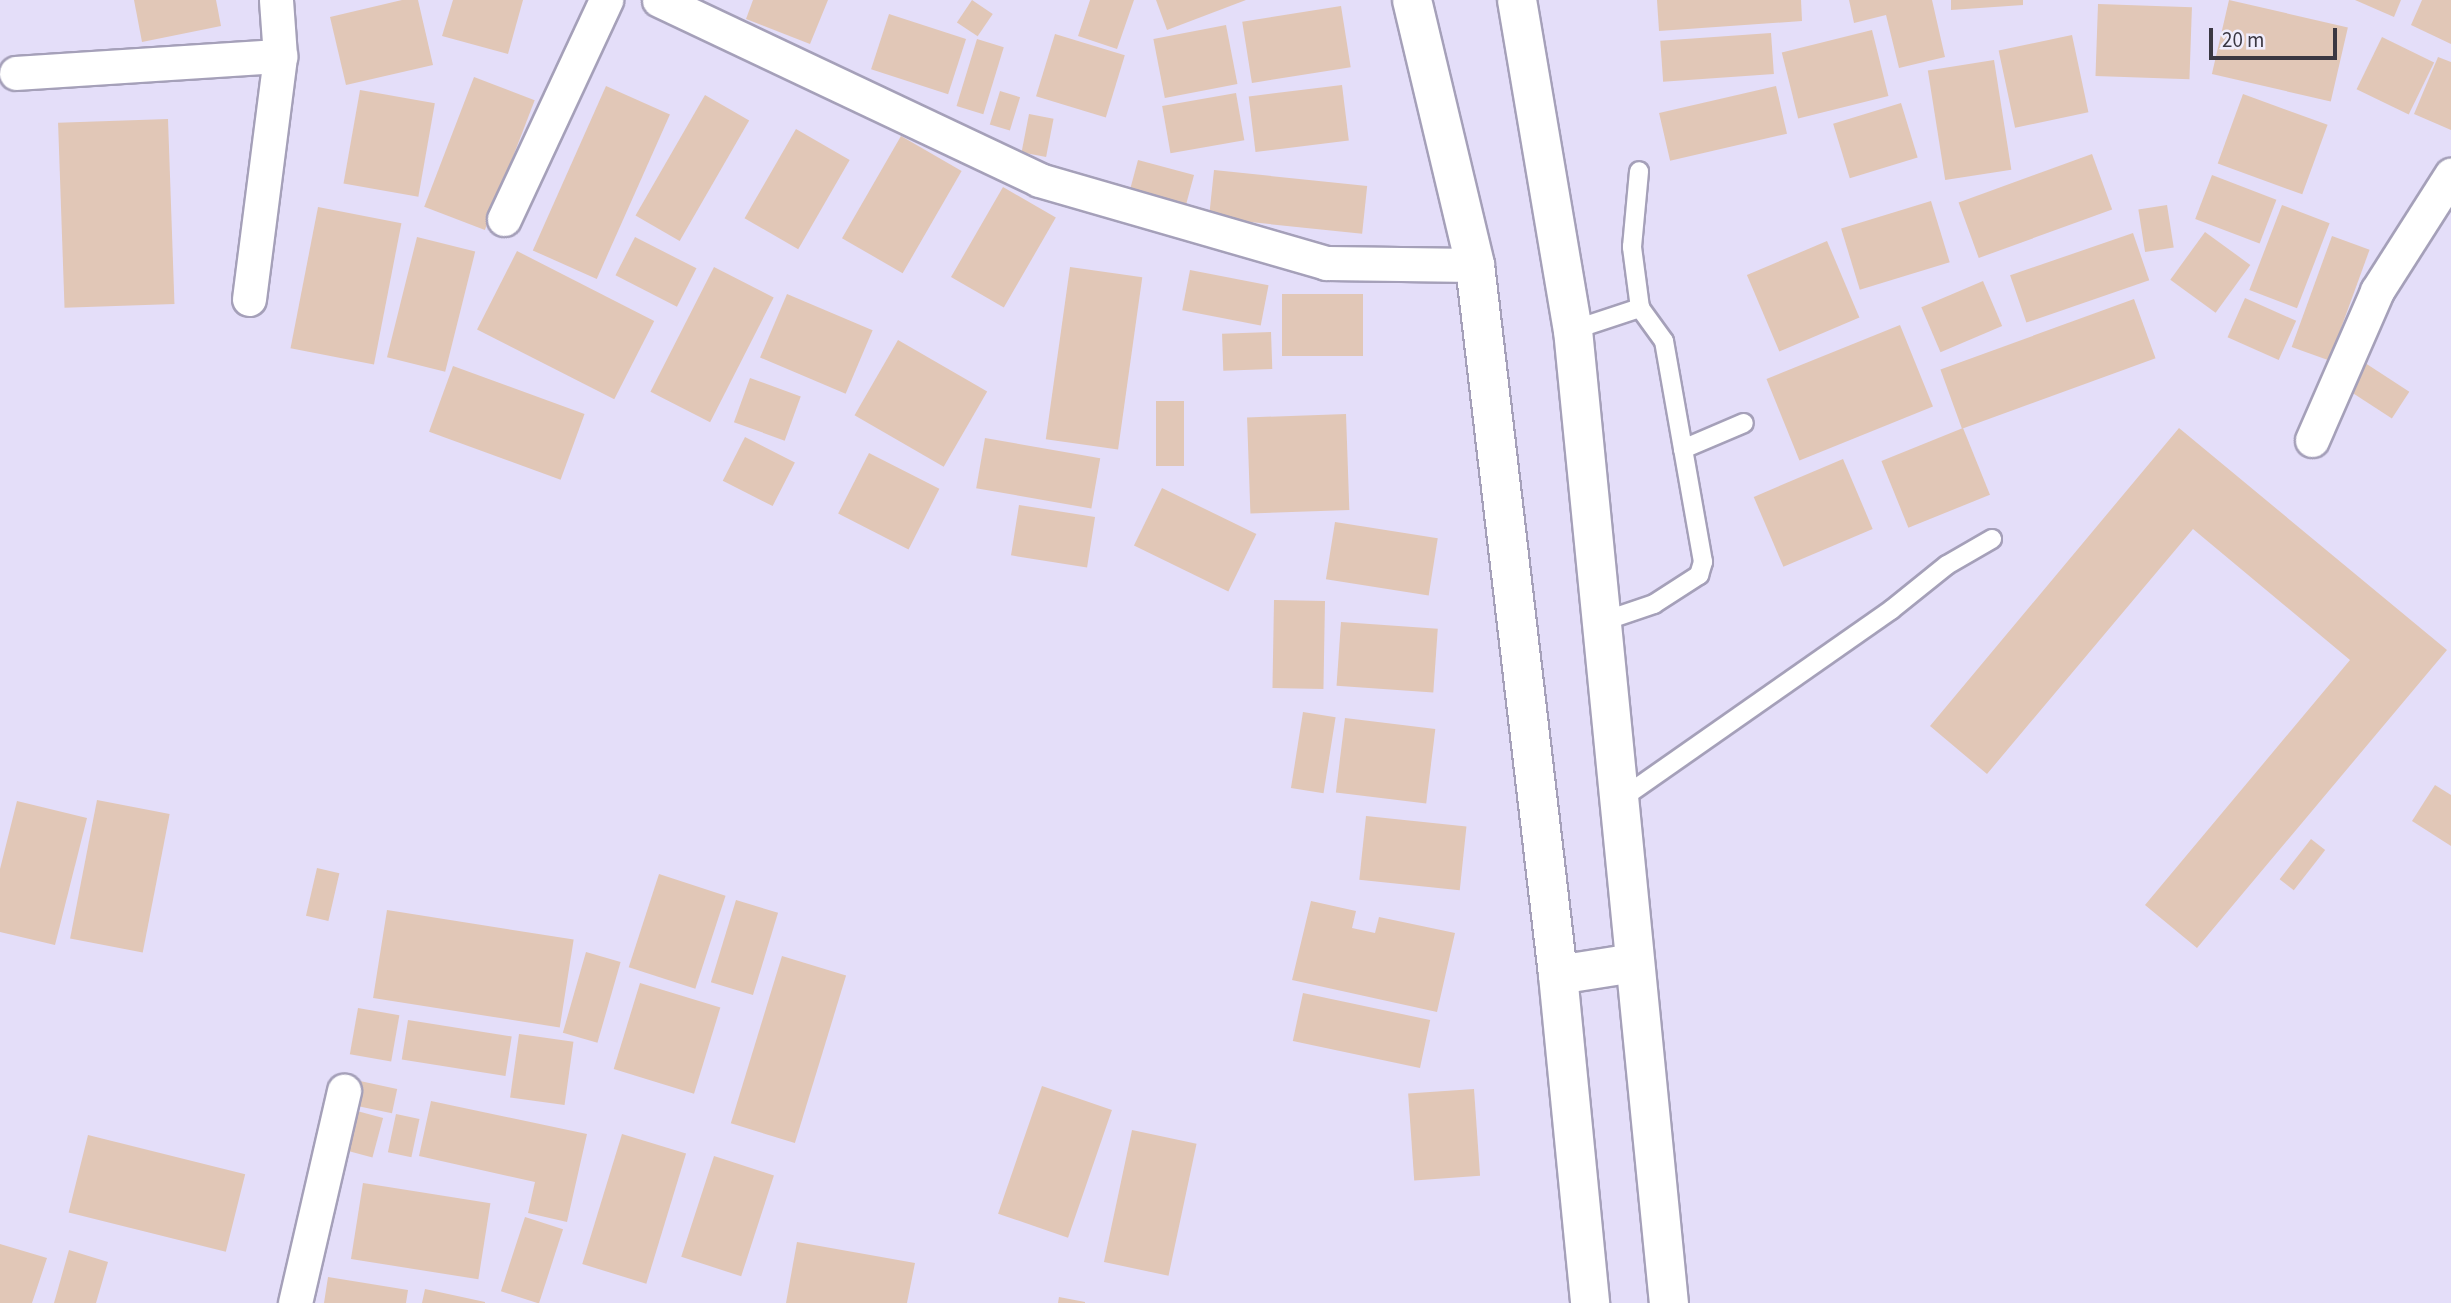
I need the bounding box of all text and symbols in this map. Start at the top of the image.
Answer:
scale bar [2213,14,2341,58]
text: 20 m [2222,25,2264,55]

